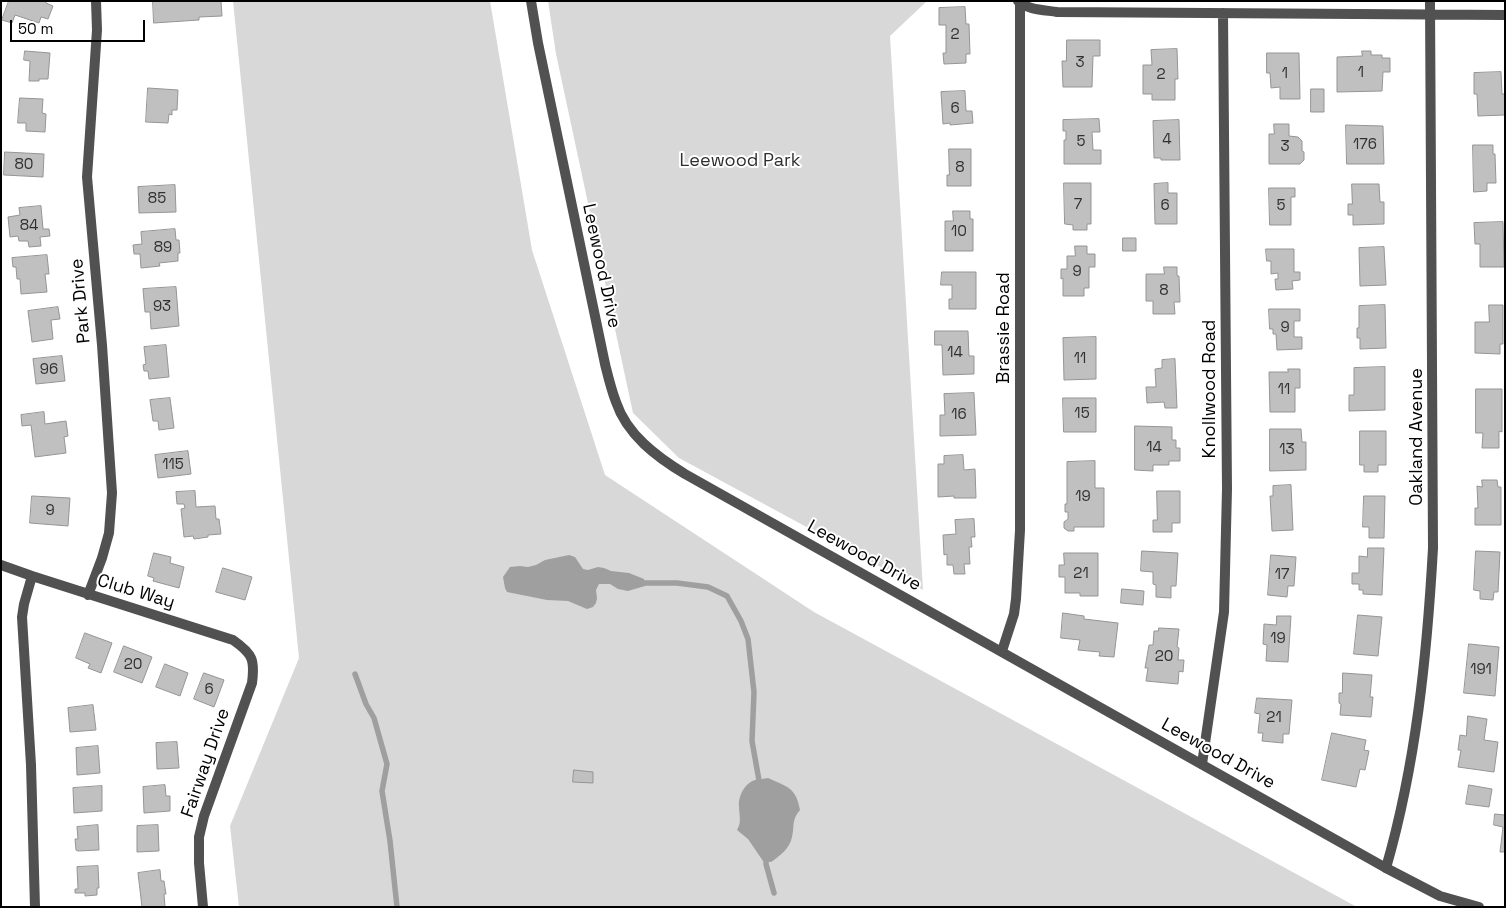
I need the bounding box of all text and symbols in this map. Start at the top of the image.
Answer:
scale bar [12,10,148,42]
text: 50 m [18,19,53,38]
house number: 2 [950,26,960,44]
house number: 3 [1075,54,1085,72]
house number: 1 [1358,64,1364,82]
house number: 1 [1282,65,1288,83]
house number: 2 [1156,66,1166,84]
house number: 6 [950,100,960,118]
house number: 4 [1162,131,1172,149]
house number: 5 [1077,133,1085,151]
house number: 176 [1353,136,1377,154]
house number: 3 [1280,138,1290,156]
park label: Leewood Park [679,150,801,172]
house number: 80 [15,156,33,174]
house number: 8 [955,159,965,177]
house number: 85 [148,190,166,208]
house number: 7 [1074,196,1082,214]
house number: 6 [1160,197,1170,215]
house number: 5 [1277,197,1285,215]
street label: Leewood Drive [577,202,625,330]
house number: 84 [20,217,38,235]
house number: 10 [951,223,967,241]
house number: 89 [154,239,172,257]
street label: Park Drive [67,258,95,344]
house number: 9 [1072,263,1082,281]
street label: Brassie Road [993,272,1015,384]
house number: 8 [1159,282,1169,300]
house number: 93 [153,298,171,316]
house number: 9 [1280,319,1290,337]
street label: Knollwood Road [1199,320,1221,458]
house number: 14 [947,344,963,362]
house number: 11 [1074,350,1086,368]
house number: 96 [40,361,58,379]
street label: Oakland Avenue [1406,368,1428,506]
house number: 11 [1278,381,1290,399]
house number: 15 [1074,405,1090,423]
house number: 16 [951,406,967,424]
house number: 14 [1146,439,1162,457]
house number: 13 [1279,441,1295,459]
house number: 115 [162,456,184,474]
house number: 19 [1075,488,1091,506]
house number: 9 [45,502,55,520]
street label: Leewood Drive [803,516,925,596]
house number: 21 [1073,565,1089,583]
house number: 17 [1275,566,1289,584]
street label: Club Way [95,570,177,614]
house number: 19 [1270,630,1286,648]
house number: 20 [1155,648,1173,666]
house number: 20 [124,656,142,674]
house number: 191 [1470,661,1492,679]
house number: 6 [204,681,214,699]
street label: Fairway Drive [177,705,235,821]
house number: 21 [1266,709,1282,727]
street label: Leewood Drive [1157,714,1279,794]

